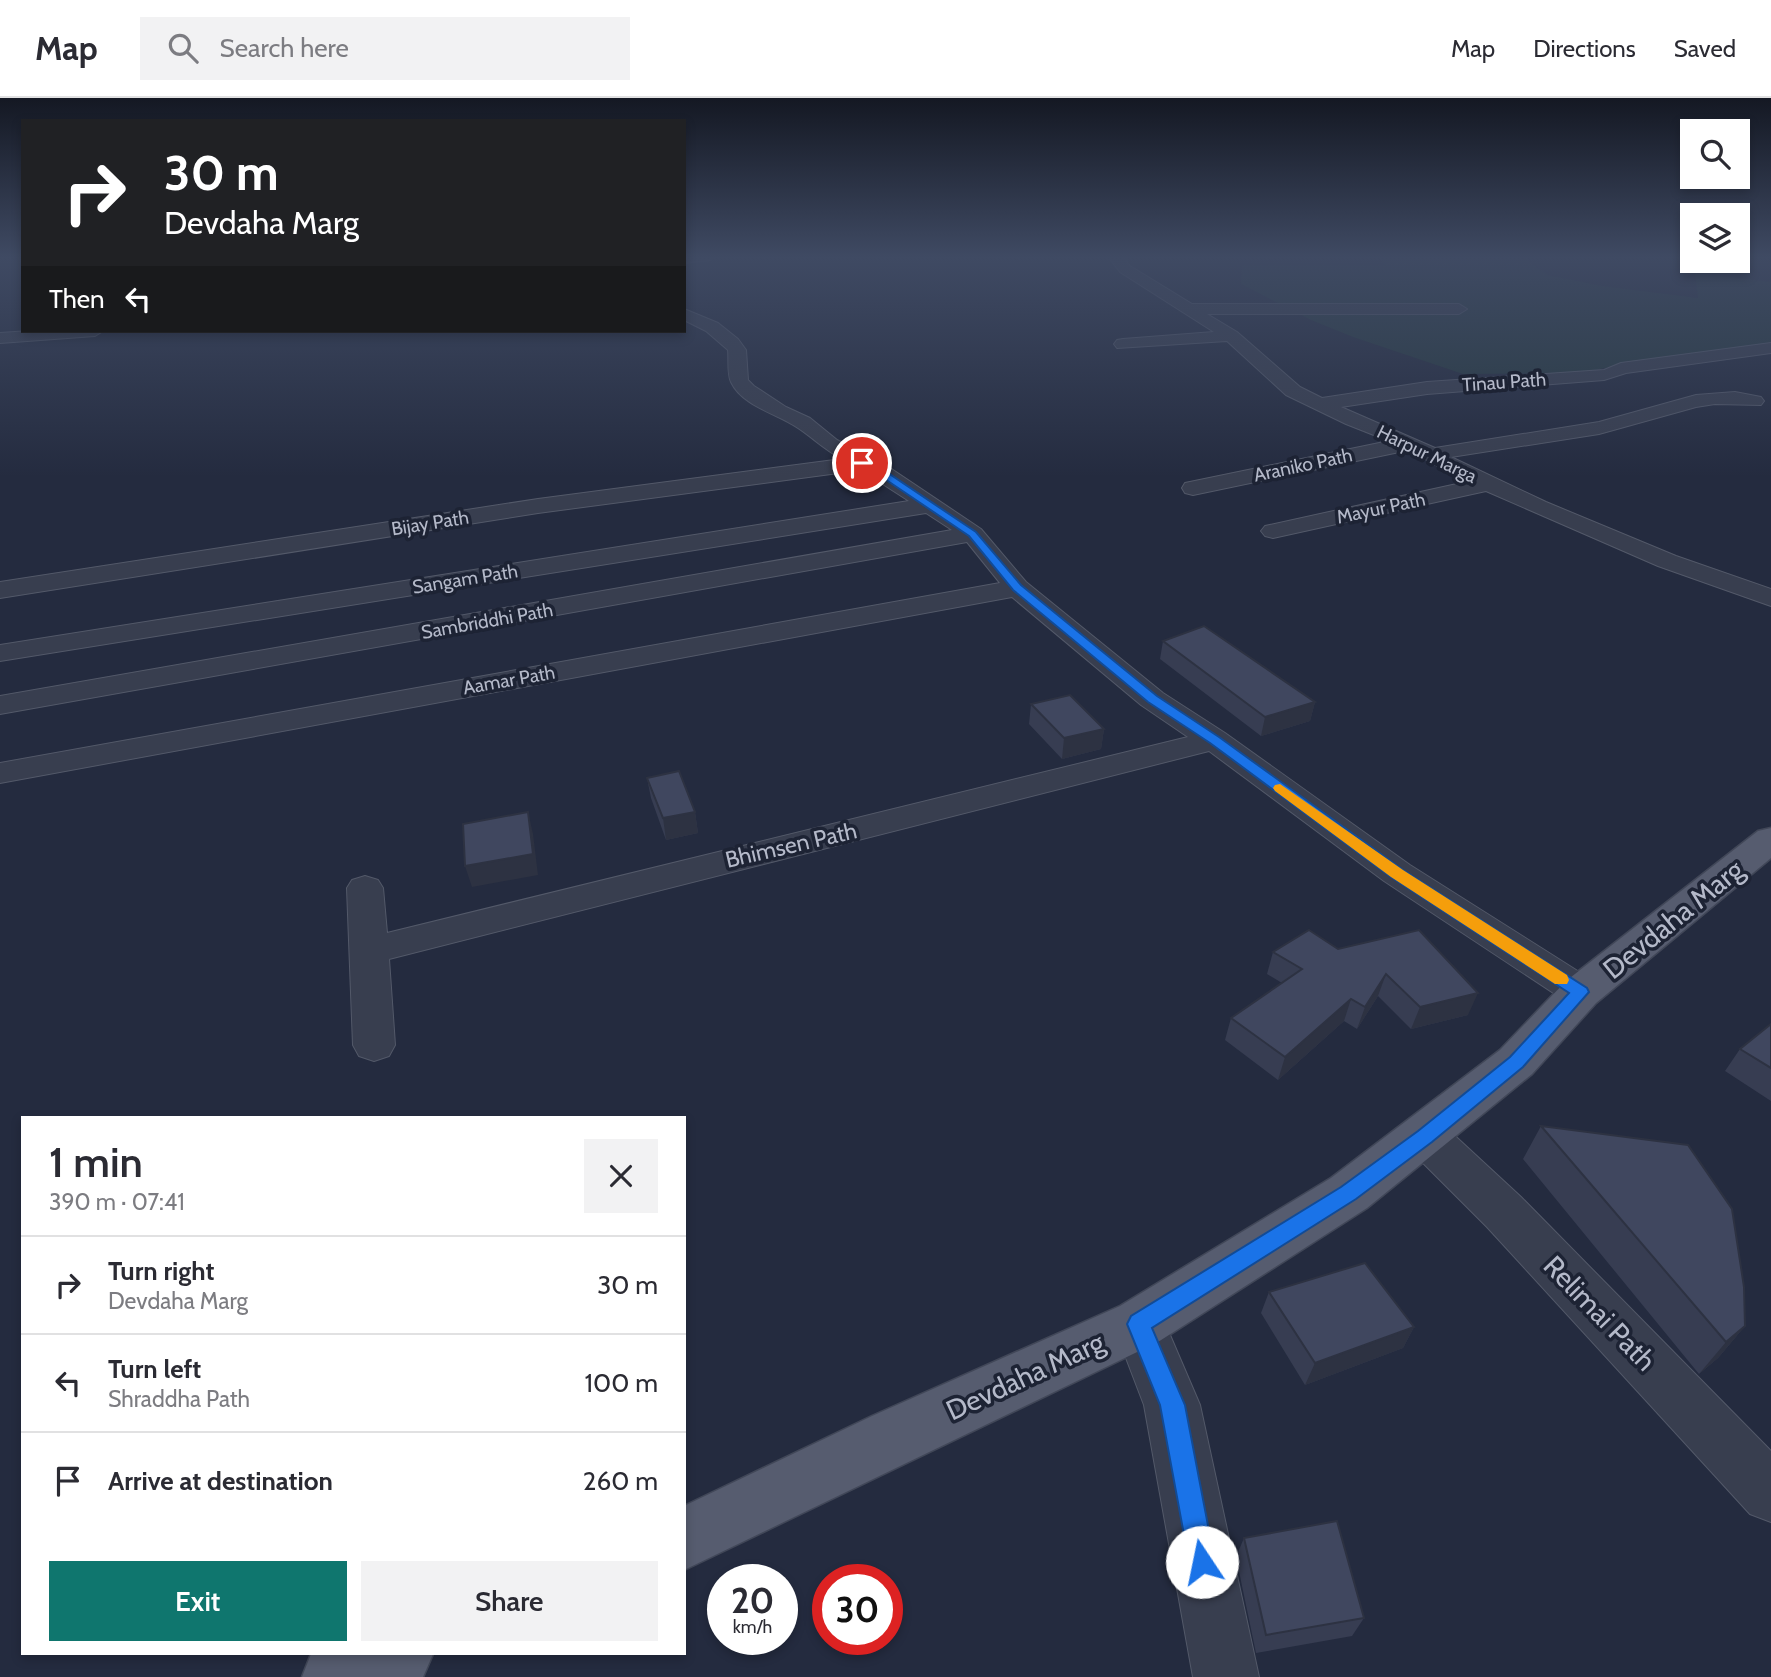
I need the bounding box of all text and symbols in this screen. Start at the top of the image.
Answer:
search box [140,17,630,80]
text: Map [35,28,98,68]
icon: search [164,29,202,67]
text: Search here [220,32,349,64]
text: Map [1451,34,1495,63]
text: Directions [1533,34,1636,63]
text: Saved [1674,34,1736,63]
map controls [1680,119,1750,273]
button: search [1680,119,1750,189]
text: 30 m [164,143,279,202]
icon: right [49,147,140,238]
text: Devdaha Marg [164,203,359,242]
button: layers [1680,203,1750,273]
icon: left [119,280,157,318]
text: Then [49,283,105,315]
street label: Tinau Path [1461,368,1547,396]
street label: Harpur Marga [1373,420,1481,488]
pin [832,433,892,493]
street label: Araniko Path [1252,443,1354,487]
icon: arrive [843,444,881,482]
street label: Mayur Path [1335,487,1427,529]
street label: Bijay Path [390,506,470,540]
street label: Sangam Path [411,559,519,599]
street label: Sambriddhi Path [419,598,555,644]
street label: Aamar Path [461,661,557,699]
street label: Bhimsen Path [722,816,860,874]
street label: Devdaha Marg [1596,851,1751,986]
text: 1 min [49,1136,143,1188]
button: close [584,1139,658,1213]
text: 390 m · 07:41 [49,1188,185,1216]
street label: Relimai Path [1537,1248,1663,1378]
text: Turn right [108,1255,214,1287]
icon: right [49,1266,87,1304]
text: 30 m [597,1269,658,1301]
text: Devdaha Marg [108,1287,248,1315]
street label: Devdaha Marg [941,1324,1110,1427]
text: Turn left [108,1353,201,1385]
icon: left [49,1364,87,1402]
text: 100 m [585,1367,658,1399]
text: Shraddha Path [108,1385,250,1413]
icon: arrive [49,1462,87,1500]
text: Arrive at destination [108,1465,333,1497]
text: 260 m [583,1465,658,1497]
position arrow [1165,1525,1239,1599]
button: Exit [49,1561,347,1641]
button: Share [361,1561,658,1641]
speed limit sign: 30 [812,1564,903,1655]
text: 20 [731,1579,774,1622]
text: km/h [733,1616,772,1638]

